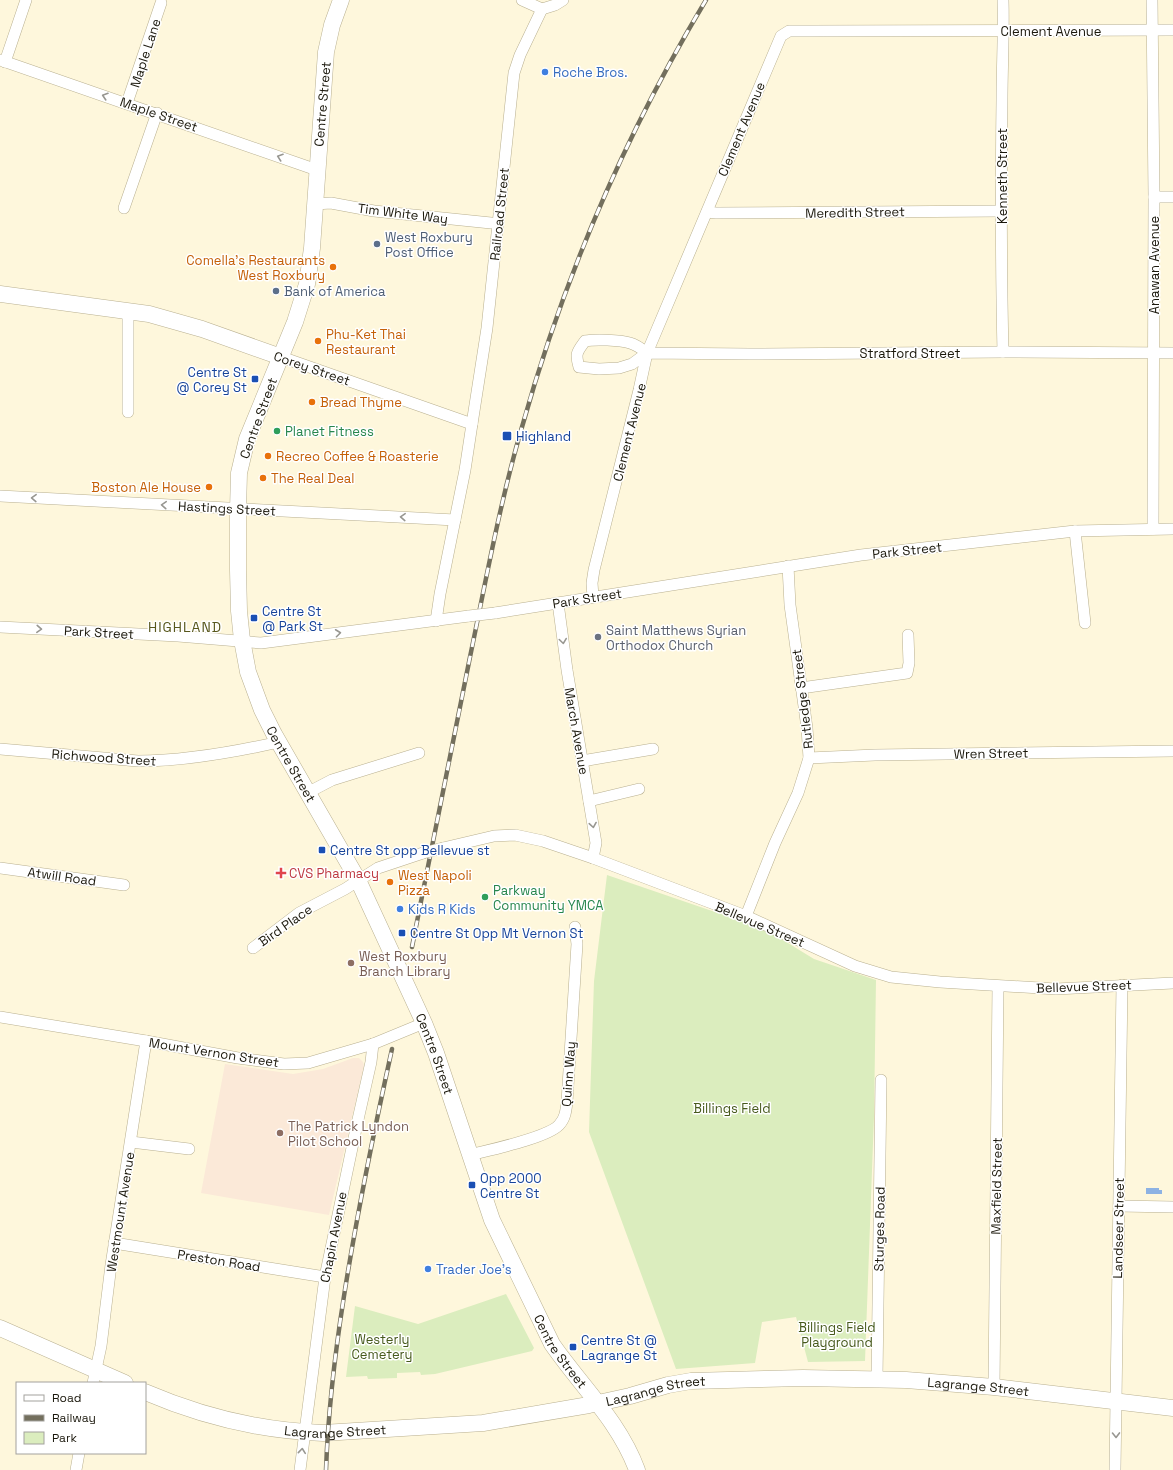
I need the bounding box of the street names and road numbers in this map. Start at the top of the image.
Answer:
street label: Maple Lane [126,16,165,90]
street label: Clement Avenue [1001,23,1101,40]
street label: Centre Street [310,61,335,147]
street label: Clement Avenue [714,79,769,179]
street label: Maple Street [118,93,200,136]
street label: Kenneth Street [994,128,1011,224]
street label: Railroad Street [486,167,513,261]
street label: Tim White Way [357,200,449,227]
street label: Meredith Street [805,203,905,222]
street label: Anawan Avenue [1146,216,1163,314]
street label: Stratford Street [860,345,960,362]
street label: Corey Street [271,347,352,390]
street label: Centre Street [236,375,281,461]
street label: Clement Avenue [609,381,650,483]
street label: Hastings Street [178,497,276,520]
street label: Park Street [871,538,943,563]
street label: Park Street [551,585,623,612]
street label: Park Street [64,622,134,643]
street label: Rutledge Street [788,648,817,750]
street label: March Avenue [560,686,593,776]
street label: Centre Street [262,723,319,805]
street label: Wren Street [953,744,1029,763]
street label: Richwood Street [51,745,157,770]
street label: Atwill Road [27,863,97,890]
street label: Bellevue Street [712,898,807,951]
street label: Bird Place [255,901,316,950]
street label: Bellevue Street [1036,976,1132,997]
street label: Centre Street [412,1011,457,1097]
street label: Mount Vernon Street [148,1034,280,1071]
street label: Quinn Way [558,1041,579,1107]
street label: Maxfield Street [987,1137,1006,1235]
street label: Westmount Avenue [103,1151,138,1273]
street label: Landseer Street [1109,1177,1128,1279]
street label: Sturges Road [870,1187,889,1272]
street label: Chapin Avenue [316,1190,351,1284]
street label: Preston Road [176,1246,262,1275]
street label: Centre Street [530,1312,591,1392]
street label: Lagrange Street [604,1373,706,1410]
street label: Lagrange Street [927,1374,1030,1400]
street label: Lagrange Street [283,1421,387,1442]

